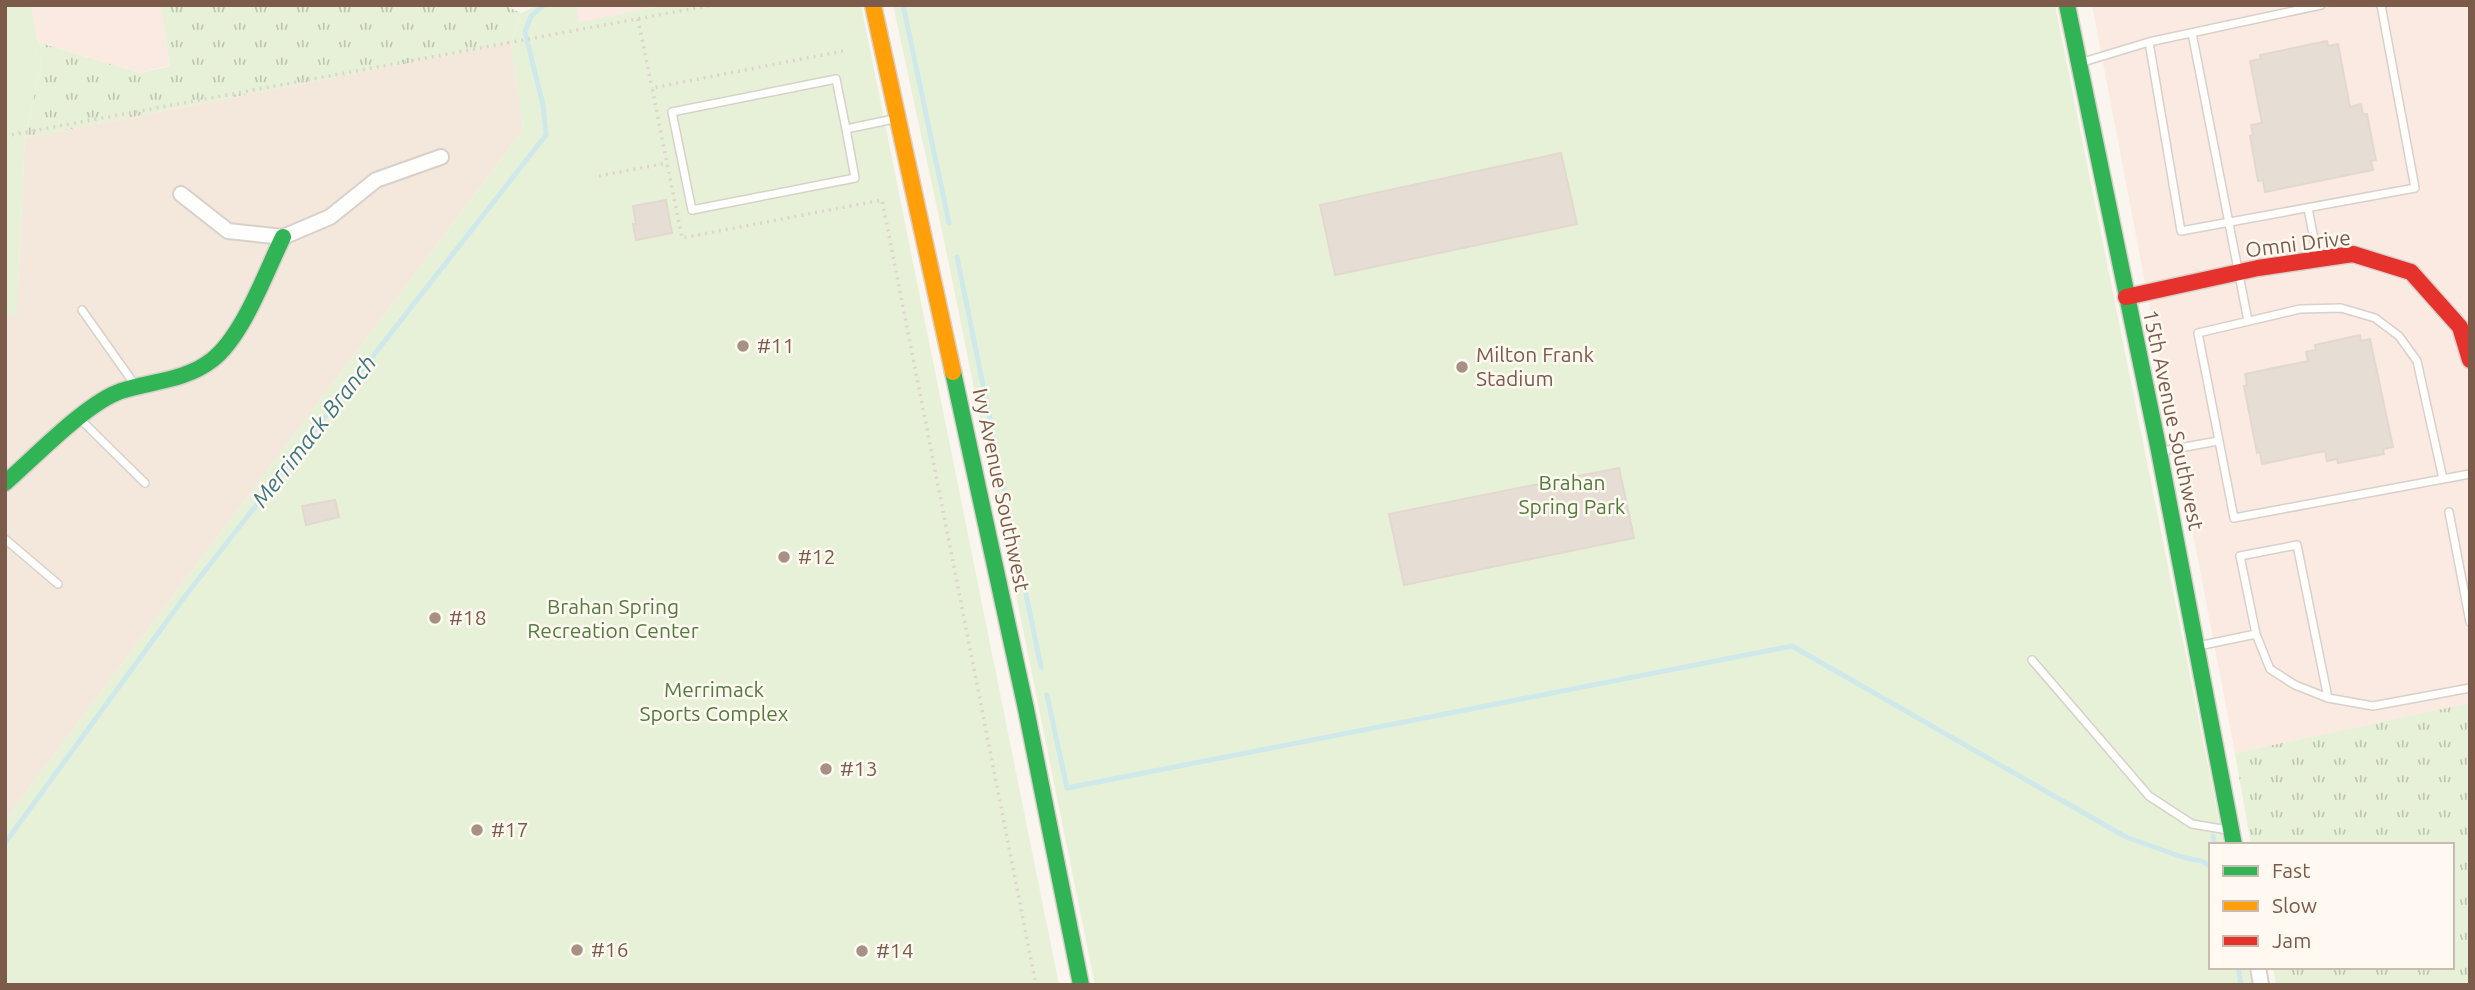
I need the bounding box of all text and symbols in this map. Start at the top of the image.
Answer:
street label: Omni Drive [2244,225,2352,261]
street label: 15th Avenue Southwest [2139,307,2209,532]
place label: #11 [757,333,795,357]
marker: #11 [735,338,751,354]
place label: Milton Frank Stadium [1476,342,1595,390]
water label: Merrimack Branch [247,350,381,511]
marker: Milton Frank Stadium [1454,359,1470,375]
street label: Ivy Avenue Southwest [969,386,1035,594]
park label: Brahan Spring Park [1519,470,1626,518]
place label: #12 [798,544,836,568]
marker: #12 [776,549,792,565]
park label: Brahan Spring Recreation Center [527,594,699,642]
place label: #18 [449,605,487,629]
marker: #18 [427,610,443,626]
park label: Merrimack Sports Complex [640,677,789,725]
place label: #13 [840,756,878,780]
marker: #13 [818,761,834,777]
place label: #17 [491,817,529,841]
marker: #17 [469,822,485,838]
legend [2209,843,2454,969]
text: Fast [2272,858,2310,882]
text: Slow [2272,893,2317,917]
text: Jam [2272,928,2311,952]
place label: #16 [591,937,629,961]
place label: #14 [876,938,914,962]
marker: #16 [569,942,585,958]
marker: #14 [854,943,870,959]

